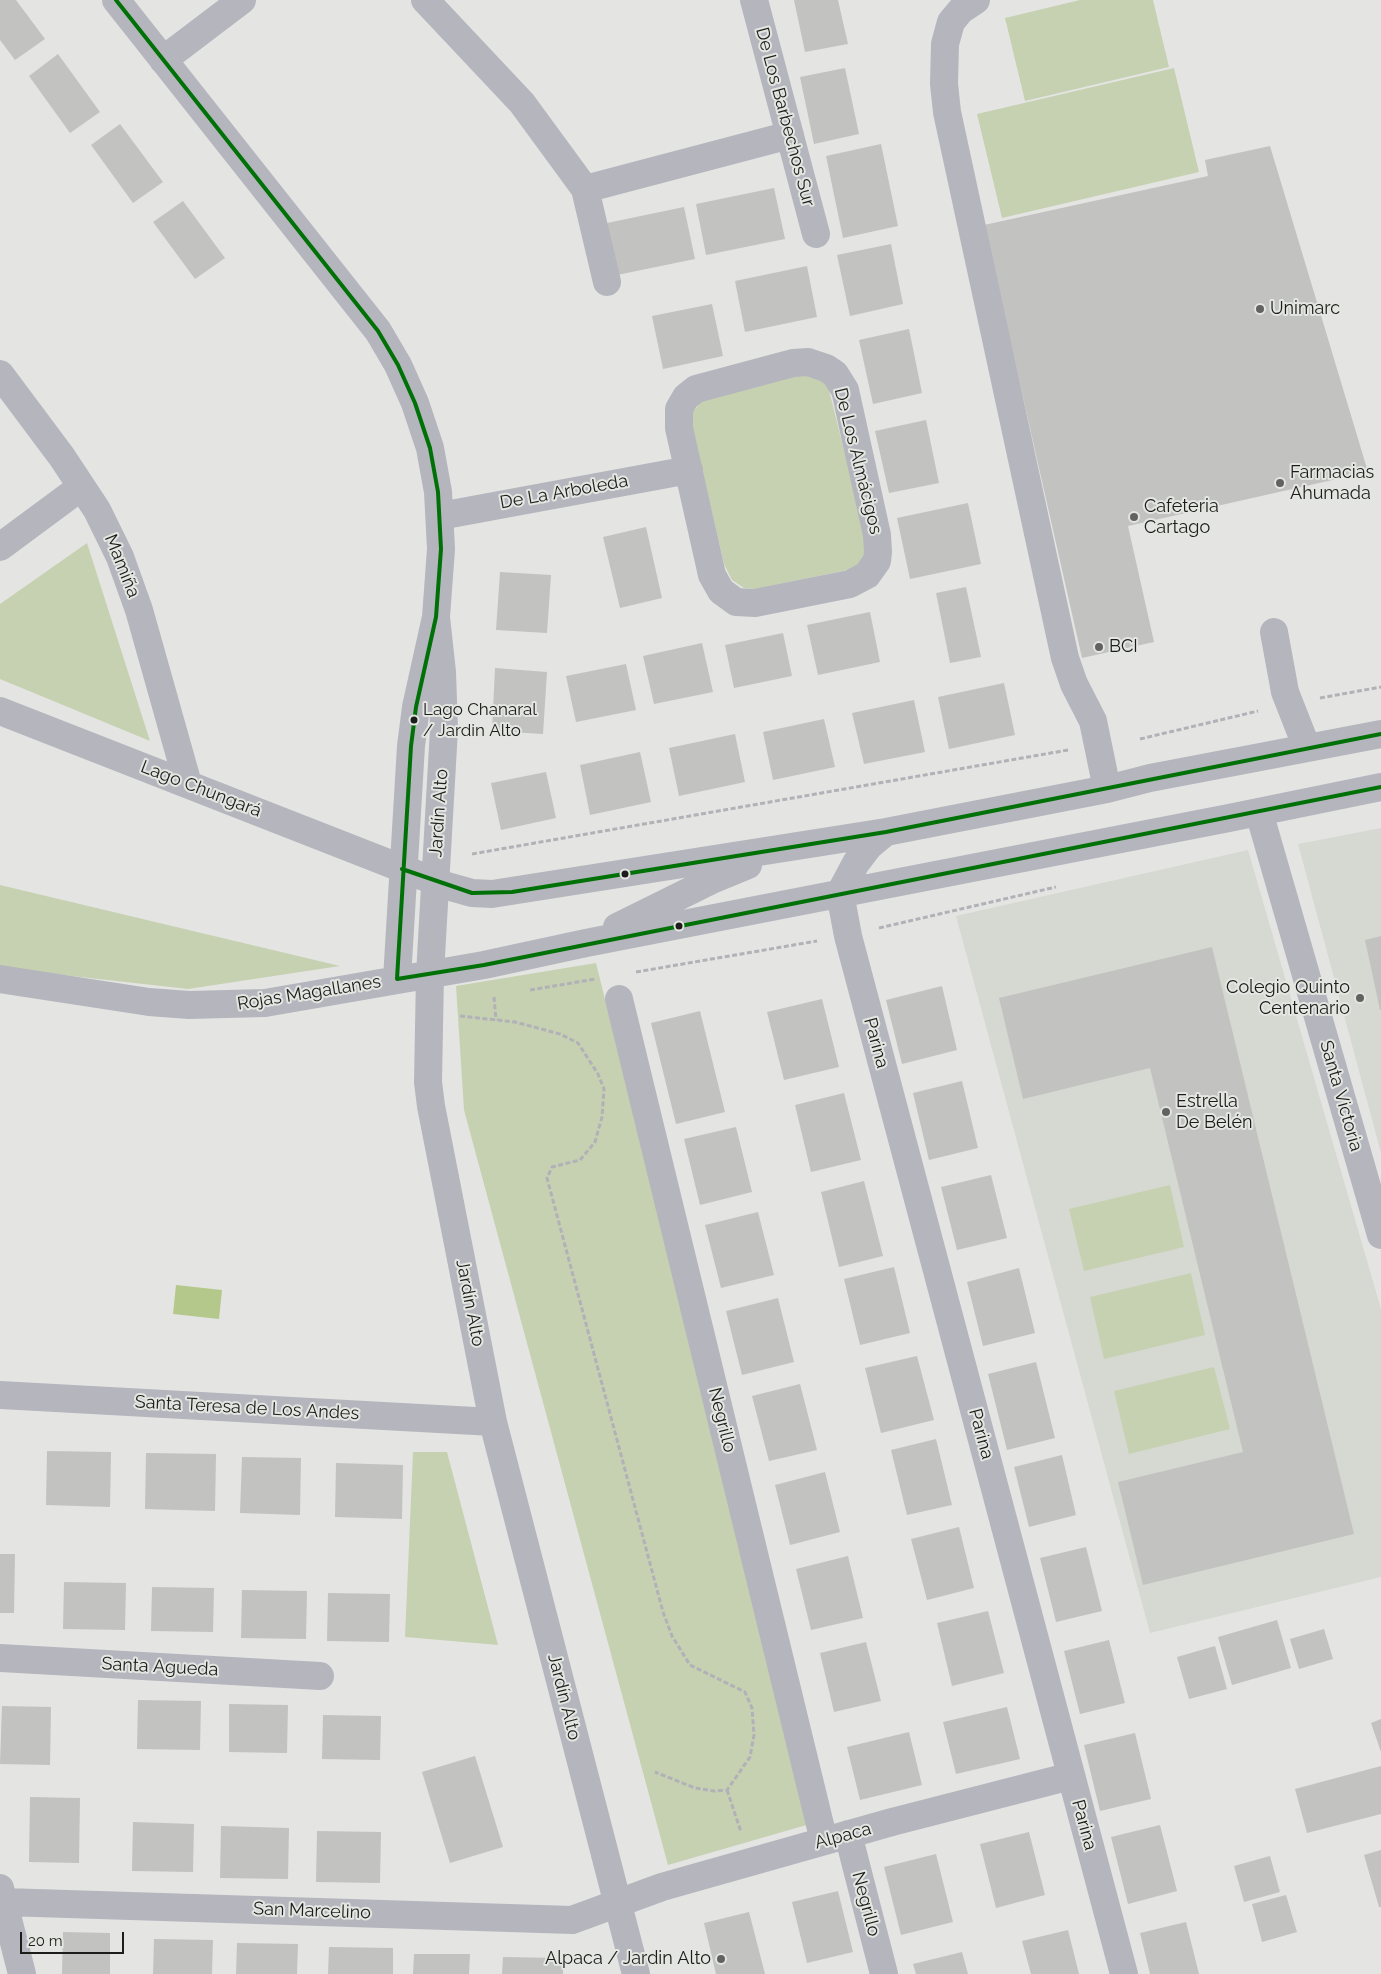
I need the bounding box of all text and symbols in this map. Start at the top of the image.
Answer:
street label: De Los Barbechos Sur [751,25,819,209]
place label: Unimarc [1270,298,1340,320]
marker: Unimarc [1254,303,1266,315]
street label: De Los Almácigos [829,386,887,536]
place label: Farmacias Ahumada [1290,462,1374,504]
street label: De La Arboleda [498,470,630,514]
marker: Farmacias Ahumada [1274,477,1286,489]
place label: Cafeteria Cartago [1144,496,1219,538]
marker: Cafeteria Cartago [1128,511,1140,523]
street label: Mamiña [100,531,144,601]
place label: BCI [1109,636,1138,658]
marker: BCI [1093,641,1105,653]
place label: Lago Chanaral / Jardin Alto [423,700,537,740]
marker: Lago Chanaral / Jardin Alto [409,715,419,725]
street label: Lago Chungará [137,756,265,822]
street label: Jardín Alto [425,768,453,858]
unlabelled marker [620,869,630,879]
unlabelled marker [674,921,684,931]
street label: Rojas Magallanes [236,971,382,1015]
place label: Colegio Quinto Centenario [1226,977,1350,1020]
marker: Colegio Quinto Centenario [1354,992,1366,1004]
street label: Parina [859,1015,893,1071]
street label: Santa Victoria [1315,1038,1367,1154]
place label: Estrella De Belén [1176,1091,1253,1134]
marker: Estrella De Belén [1160,1106,1172,1118]
street label: Jardín Alto [451,1258,489,1348]
street label: Negrillo [704,1385,740,1455]
street label: Santa Teresa de Los Andes [134,1391,360,1425]
street label: Parina [964,1406,998,1462]
street label: Jardín Alto [543,1652,585,1742]
street label: Santa Agueda [101,1653,219,1681]
street label: Parina [1067,1797,1101,1853]
street label: Alpaca [812,1818,874,1854]
street label: Negrillo [847,1869,885,1939]
street label: San Marcelino [253,1898,371,1924]
scale bar [22,1922,126,1954]
text: 20 m [28,1932,63,1950]
place label: Alpaca / Jardin Alto [545,1948,711,1970]
marker: Alpaca / Jardin Alto [715,1953,727,1965]

